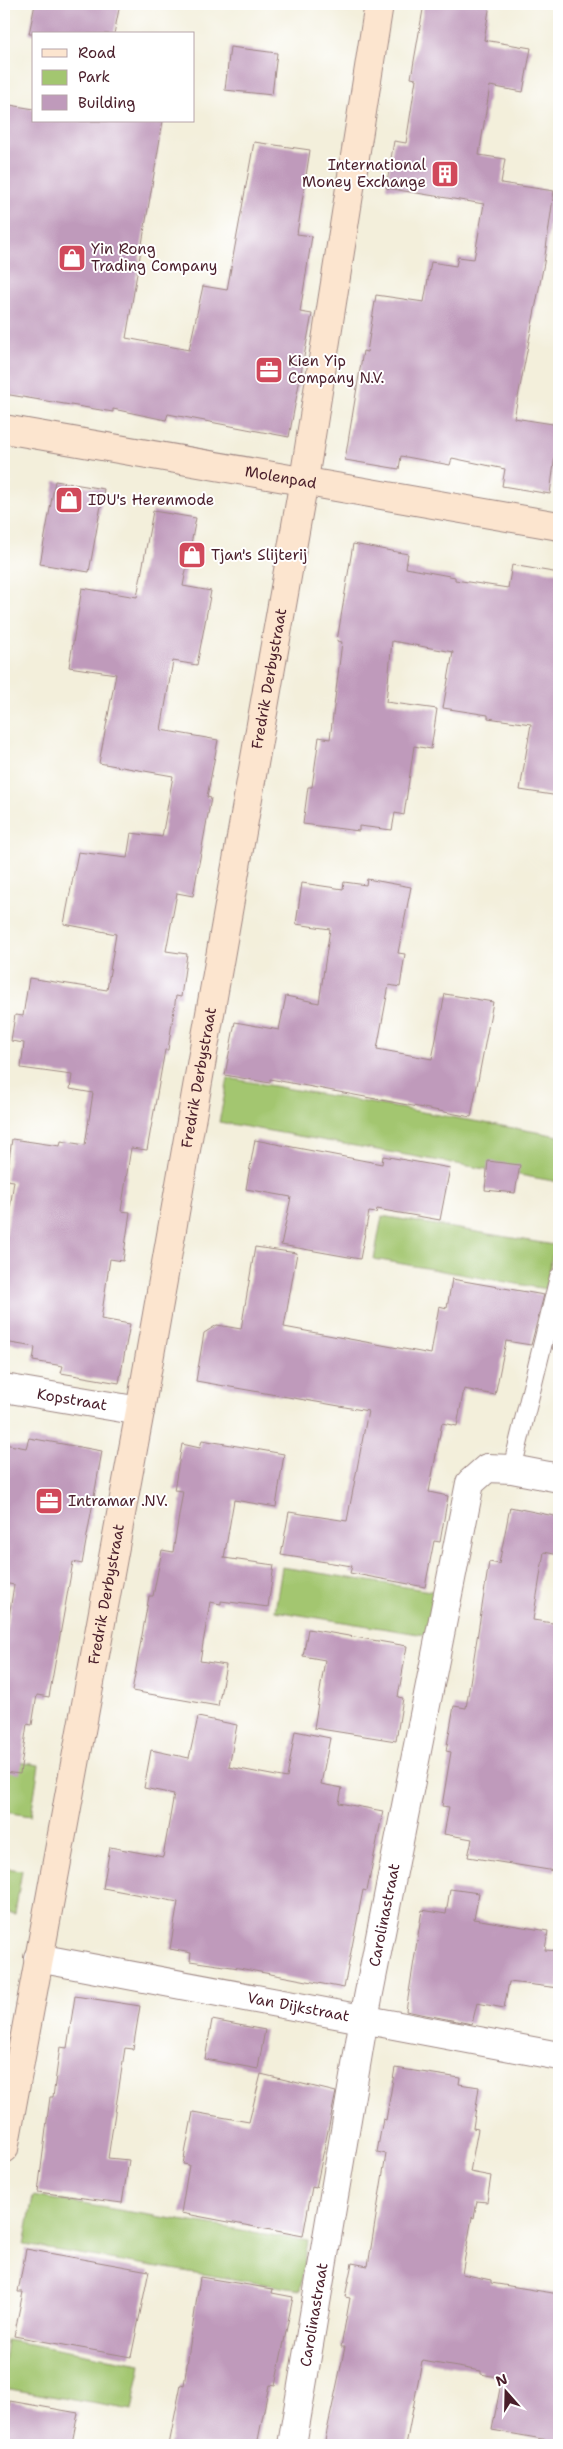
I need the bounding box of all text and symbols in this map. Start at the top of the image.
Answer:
legend [32,32,195,122]
text: Road [78,43,116,63]
text: Park [78,67,110,87]
text: Building [78,93,135,113]
place label: International Money Exchange [302,155,426,192]
building icon: International Money Exchange [430,159,460,189]
place label: Yin Rong Trading Company [91,239,217,276]
shop icon: Yin Rong Trading Company [57,243,87,273]
place label: Kien Yip Company N.V. [288,351,385,388]
office icon: Kien Yip Company N.V. [254,355,284,385]
street label: Molenpad [243,461,319,494]
shop icon: IDU's Herenmode [54,485,84,515]
place label: IDU's Herenmode [88,490,214,510]
shop icon: Tjan's Slijterij [177,540,207,570]
place label: Tjan's Slijterij [211,545,307,565]
street label: Fredrik Derbystraat [247,607,291,751]
street label: Fredrik Derbystraat [177,1006,221,1150]
street label: Kopstraat [35,1384,109,1415]
office icon: Intramar .NV. [34,1486,64,1516]
place label: Intramar .NV. [68,1491,168,1511]
street label: Fredrik Derbystraat [83,1522,129,1666]
street label: Carolinastraat [364,1862,404,1969]
street label: Van Dijkstraat [246,1988,351,2026]
street label: Carolinastraat [295,2261,333,2368]
north arrow [480,2366,530,2416]
text: N [493,2369,510,2390]

